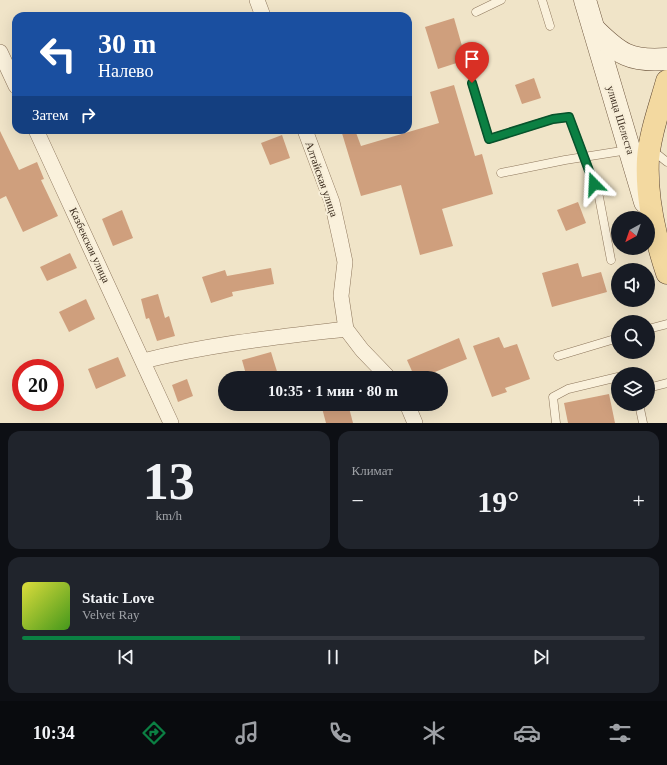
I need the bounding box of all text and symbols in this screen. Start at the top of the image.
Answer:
icon: left [32,28,84,80]
text: 30 m [98,28,156,59]
pin [455,42,489,83]
icon: arrive [461,48,483,70]
text: Налево [98,61,154,81]
street label: улица Шелеста [605,84,637,156]
icon: right [77,104,99,126]
text: Затем [32,107,69,123]
street label: Алтайская улица [303,140,341,218]
position arrow [573,163,615,205]
street label: Казбекская улица [67,205,113,285]
north arrow [611,211,655,255]
map controls [611,211,655,411]
button: sound [611,263,655,307]
button: search [611,315,655,359]
speed limit sign: 20 [12,359,64,411]
button: layers [611,367,655,411]
text: 10:35 · 1 мин · 80 m [268,383,398,399]
text: 13 [143,453,195,510]
text: Климат [352,463,393,478]
text: 19° [477,485,519,518]
text: − [352,488,364,513]
text: + [633,488,645,513]
text: km/h [155,508,182,523]
text: Static Love [82,590,154,606]
text: Velvet Ray [82,607,139,622]
icon: previous [115,646,137,668]
icon: pause [322,646,344,668]
icon: next [530,646,552,668]
icon: directions [140,719,168,747]
icon: music [233,719,261,747]
icon: phone [326,719,354,747]
icon: climate [420,719,448,747]
icon: car [513,719,541,747]
icon: filters [606,719,634,747]
text: 10:34 [33,723,75,743]

